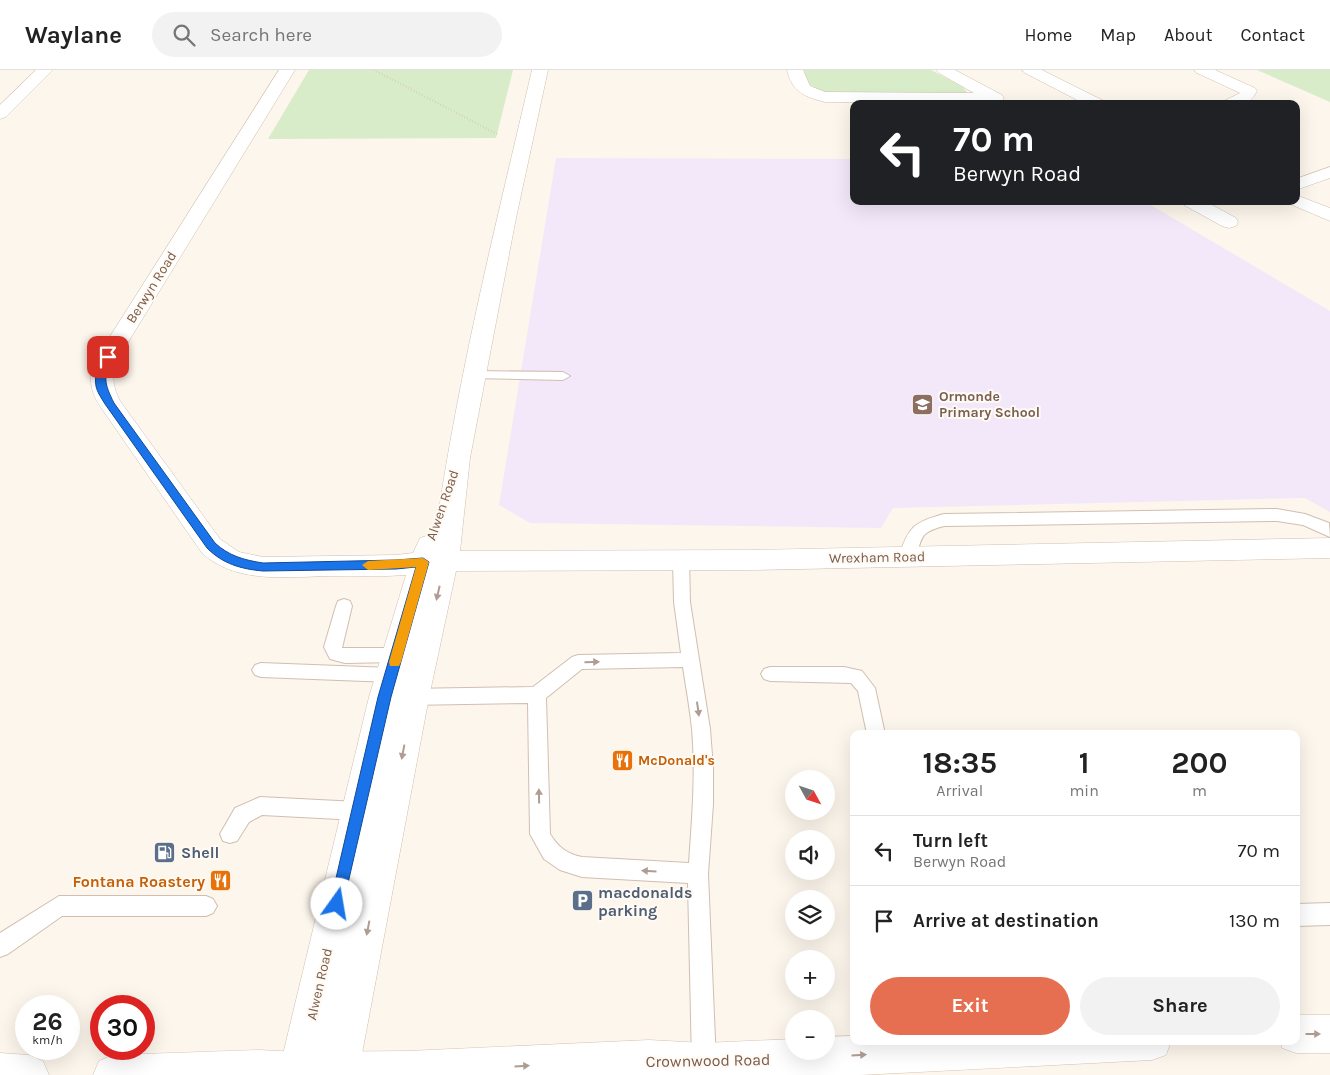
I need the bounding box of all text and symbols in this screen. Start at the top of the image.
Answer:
search box [152,12,502,57]
text: Waylane [25,21,122,49]
icon: search [170,21,198,49]
text: Search here [210,24,312,46]
text: Home [1024,24,1072,46]
text: Map [1100,24,1136,46]
text: About [1164,24,1213,46]
text: Contact [1241,24,1305,46]
text: 70 m [953,119,1035,160]
icon: left [870,120,935,185]
text: Berwyn Road [953,161,1081,187]
street label: Berwyn Road [123,248,180,326]
pin [87,336,129,378]
icon: arrive [94,343,122,371]
place label: Ormonde Primary School [939,388,1040,421]
school or university icon: Ormonde Primary School [911,392,935,416]
street label: Alwen Road [423,468,462,543]
street label: Wrexham Road [829,548,925,567]
one-way arrow [434,586,442,601]
one-way arrow [584,658,600,666]
one-way arrow [695,701,703,717]
one-way arrow [399,744,407,759]
text: 18:35 [923,745,997,781]
text: 1 [1079,745,1089,781]
text: 200 [1171,745,1227,781]
restaurant icon: McDonald's [610,748,634,772]
place label: McDonald's [638,752,715,769]
north arrow [785,770,835,820]
map controls [785,770,835,1060]
text: Arrival [936,781,983,800]
text: min [1069,781,1099,800]
text: m [1192,781,1207,800]
one-way arrow [535,788,543,804]
button: sound [785,830,835,880]
text: Turn left [913,830,988,852]
icon: left [870,837,898,865]
fuel station icon: Shell [153,840,177,864]
text: 70 m [1238,840,1280,862]
place label: Shell [181,843,219,862]
text: Berwyn Road [913,852,1006,871]
one-way arrow [641,867,657,875]
restaurant icon: Fontana Roastery [209,869,233,893]
place label: Fontana Roastery [72,872,205,891]
position arrow [310,877,362,929]
place label: macdonalds parking [598,883,692,920]
parking icon: macdonalds parking [570,889,594,913]
button: layers [785,890,835,940]
icon: arrive [870,907,898,935]
text: Arrive at destination [913,910,1099,932]
text: 130 m [1229,910,1280,932]
one-way arrow [363,921,371,937]
street label: Alwen Road [303,946,336,1022]
button: + [785,950,835,1000]
button: Exit [870,977,1070,1035]
button: Share [1080,977,1280,1035]
speed limit sign: 30 [90,995,155,1060]
text: 26 [32,1007,63,1036]
button: − [785,1010,835,1060]
one-way arrow [1305,1030,1321,1038]
text: km/h [32,1033,63,1047]
street label: Crownwood Road [645,1050,771,1071]
one-way arrow [851,1051,867,1059]
one-way arrow [514,1061,530,1069]

